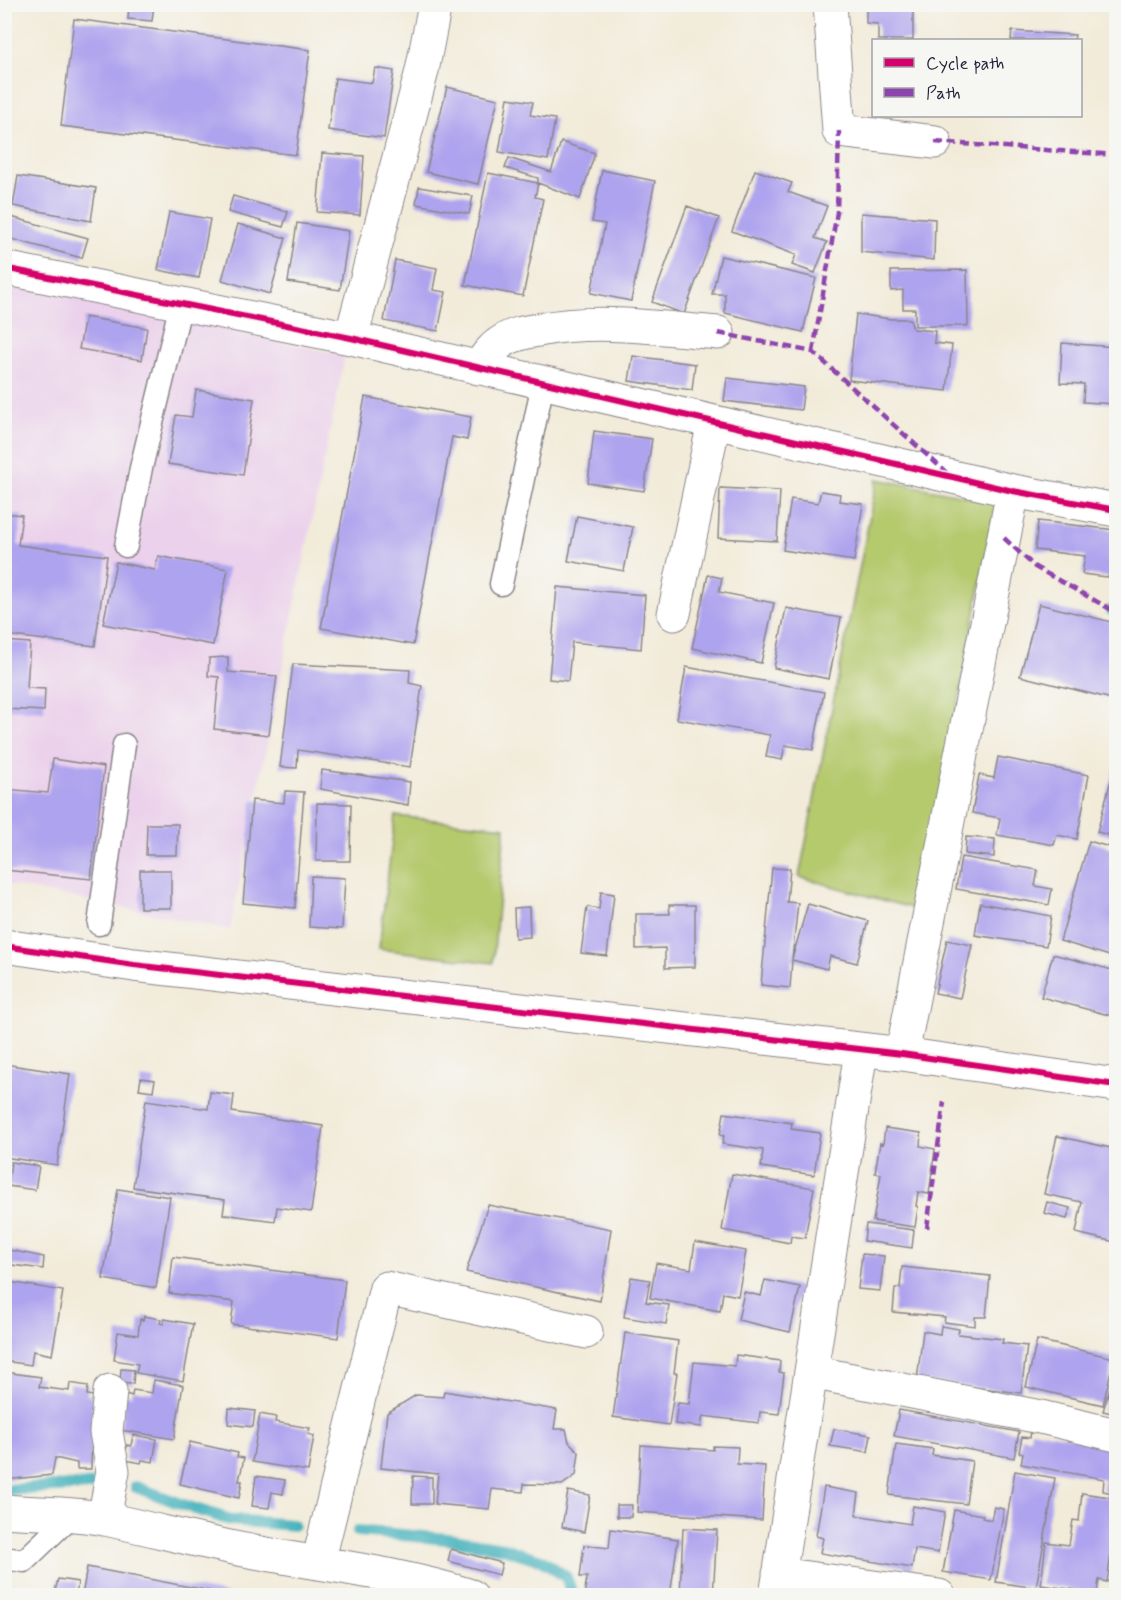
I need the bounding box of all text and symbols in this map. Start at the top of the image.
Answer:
legend [872,39,1082,117]
text: Cycle path [926,52,1004,76]
text: Path [926,82,961,106]

